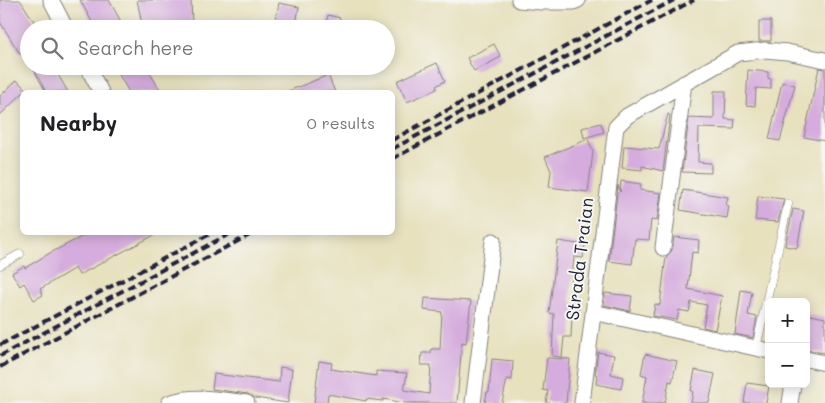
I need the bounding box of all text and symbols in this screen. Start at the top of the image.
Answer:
search box [20,20,395,75]
icon: search [38,34,66,62]
text: Search here [78,35,194,60]
text: Nearby [40,109,117,136]
text: 0 results [307,112,375,133]
street label: Strada Traian [560,196,598,322]
map controls [765,298,810,388]
button: + [765,298,810,343]
button: − [765,343,810,388]

